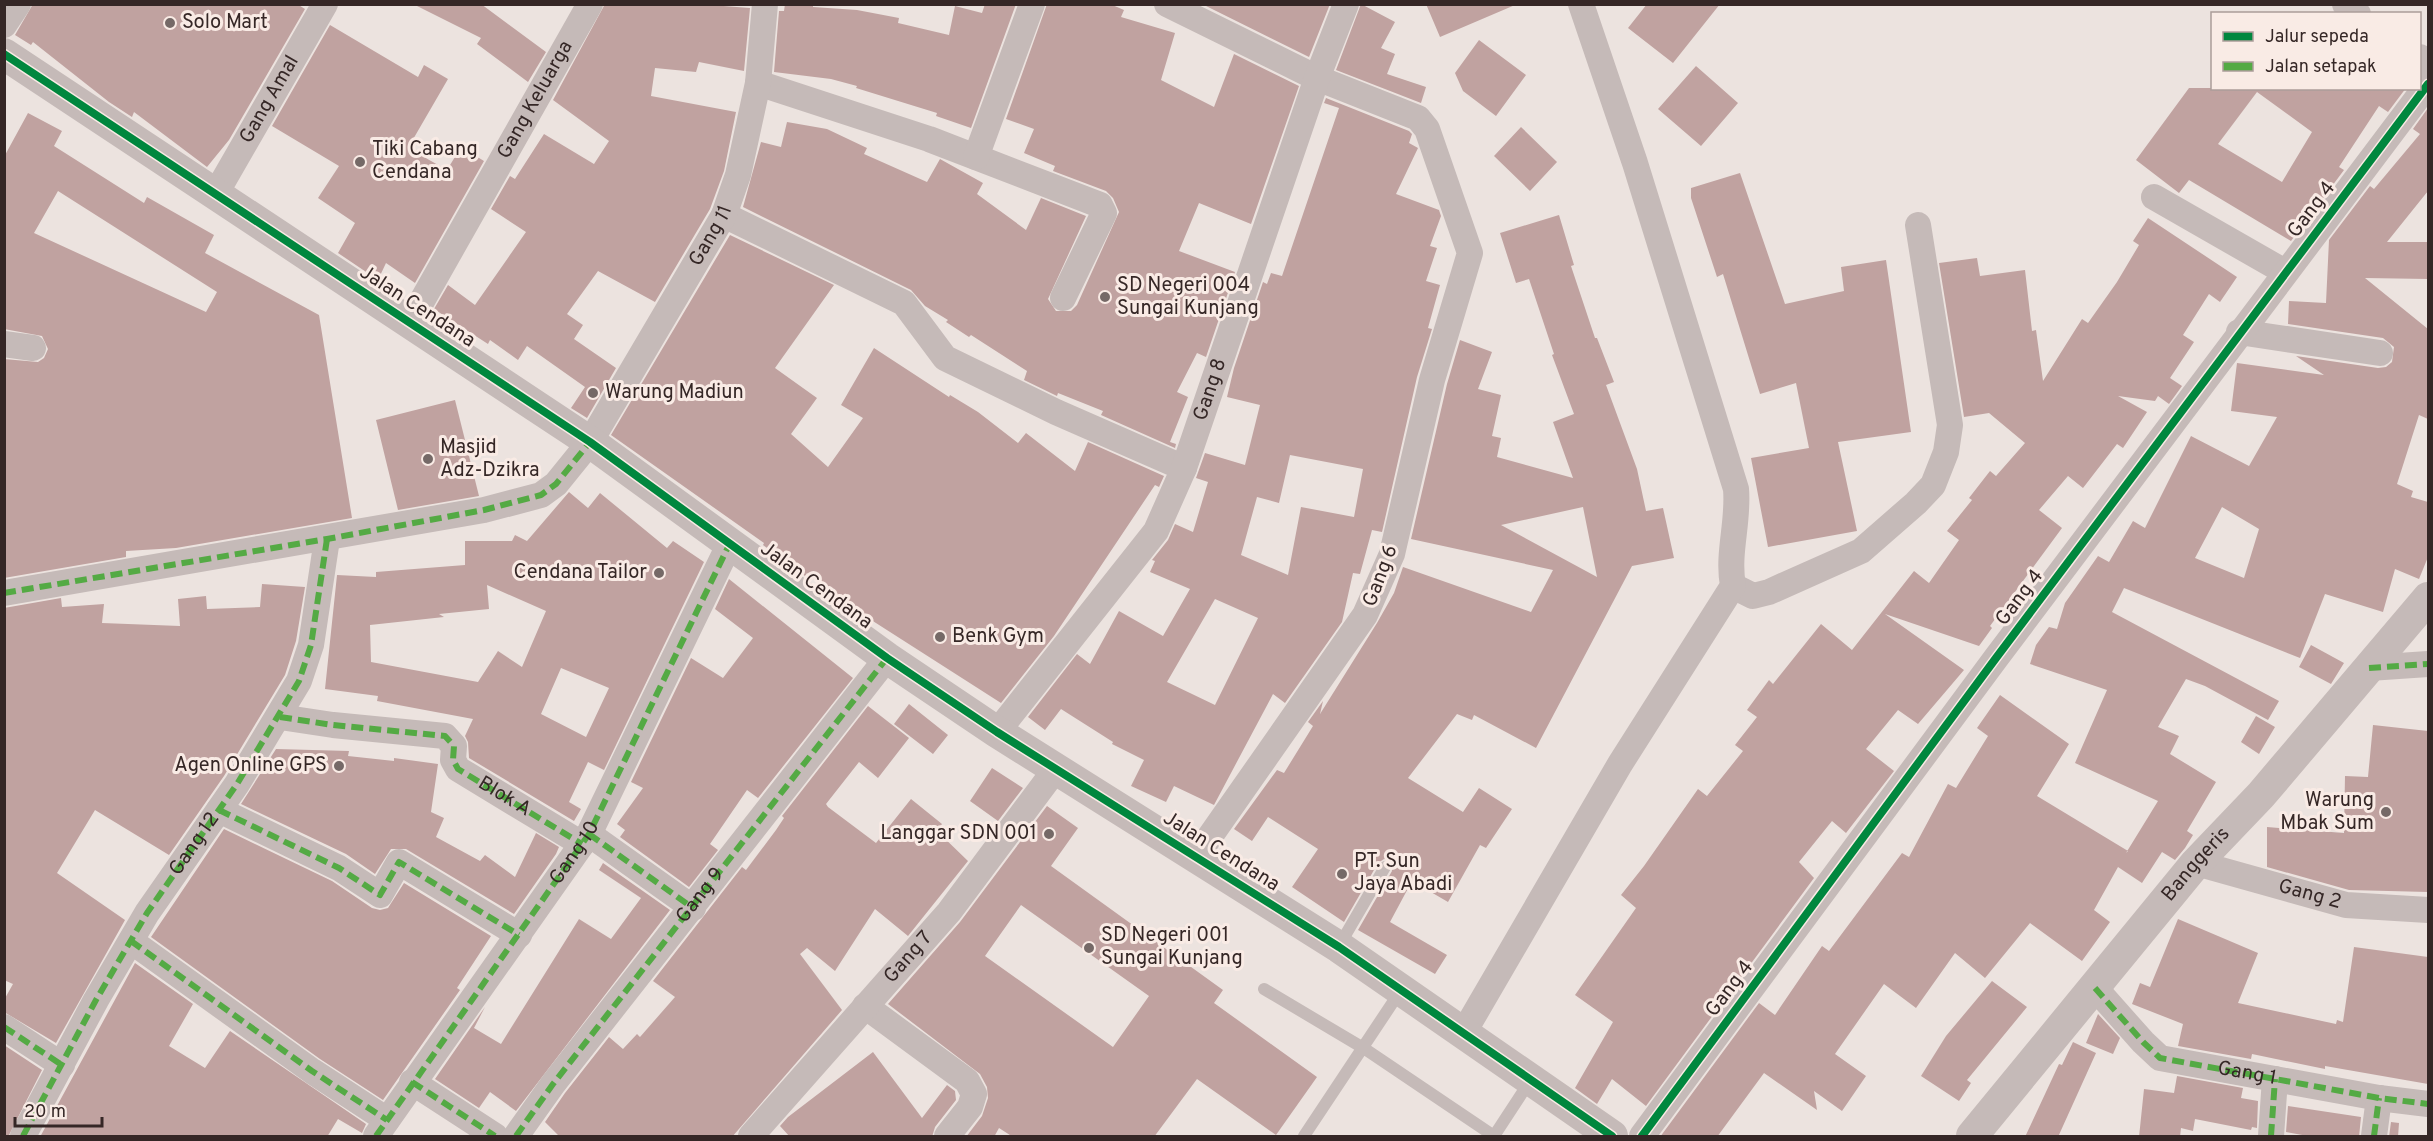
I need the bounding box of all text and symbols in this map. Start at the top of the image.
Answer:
place label: Solo Mart [182,10,268,36]
legend [2211,12,2421,90]
marker: Solo Mart [163,16,177,30]
text: Jalur sepeda [2265,26,2369,49]
street label: Gang Keluarga [492,36,579,164]
street label: Gang Amal [234,51,306,148]
text: Jalan setapak [2265,56,2377,79]
place label: Tiki Cabang Cendana [372,137,478,186]
marker: Tiki Cabang Cendana [353,155,367,169]
street label: Gang 4 [2282,176,2342,244]
street label: Gang 11 [683,202,739,271]
street label: Jalan Cendana [354,260,480,354]
place label: SD Negeri 004 Sungai Kunjang [1117,273,1259,322]
marker: SD Negeri 004 Sungai Kunjang [1098,290,1112,304]
street label: Gang 8 [1188,355,1233,424]
place label: Warung Madiun [605,380,744,406]
marker: Warung Madiun [586,386,600,400]
place label: Masjid Adz-Dzikra [440,435,539,484]
marker: Masjid Adz-Dzikra [421,452,435,466]
street label: Jalan Cendana [755,536,877,636]
street label: Gang 6 [1357,541,1405,611]
place label: Cendana Tailor [514,560,647,586]
street label: Gang 4 [1990,564,2050,632]
marker: Cendana Tailor [652,566,666,580]
place label: Benk Gym [952,624,1044,650]
marker: Benk Gym [933,630,947,644]
place label: Agen Online GPS [174,753,327,779]
marker: Agen Online GPS [332,759,346,773]
street label: Blok A [473,771,536,823]
place label: Warung Mbak Sum [2280,788,2374,837]
marker: Warung Mbak Sum [2379,805,2393,819]
street label: Jalan Cendana [1158,806,1284,898]
street label: Gang 12 [164,807,226,881]
street label: Gang 10 [544,817,606,890]
place label: Langgar SDN 001 [880,821,1037,847]
street label: Banggeris [2156,822,2236,907]
marker: Langgar SDN 001 [1042,827,1056,841]
place label: PT. Sun Jaya Abadi [1354,849,1452,898]
street label: Gang 9 [671,863,731,929]
marker: PT. Sun Jaya Abadi [1335,867,1349,881]
street label: Gang 2 [2275,874,2344,916]
place label: SD Negeri 001 Sungai Kunjang [1101,923,1243,972]
street label: Gang 7 [878,926,939,989]
marker: SD Negeri 001 Sungai Kunjang [1082,941,1096,955]
street label: Gang 4 [1700,955,1760,1023]
street label: Gang 1 [2215,1056,2279,1092]
scale bar [15,1090,102,1128]
text: 20 m [24,1101,66,1124]

